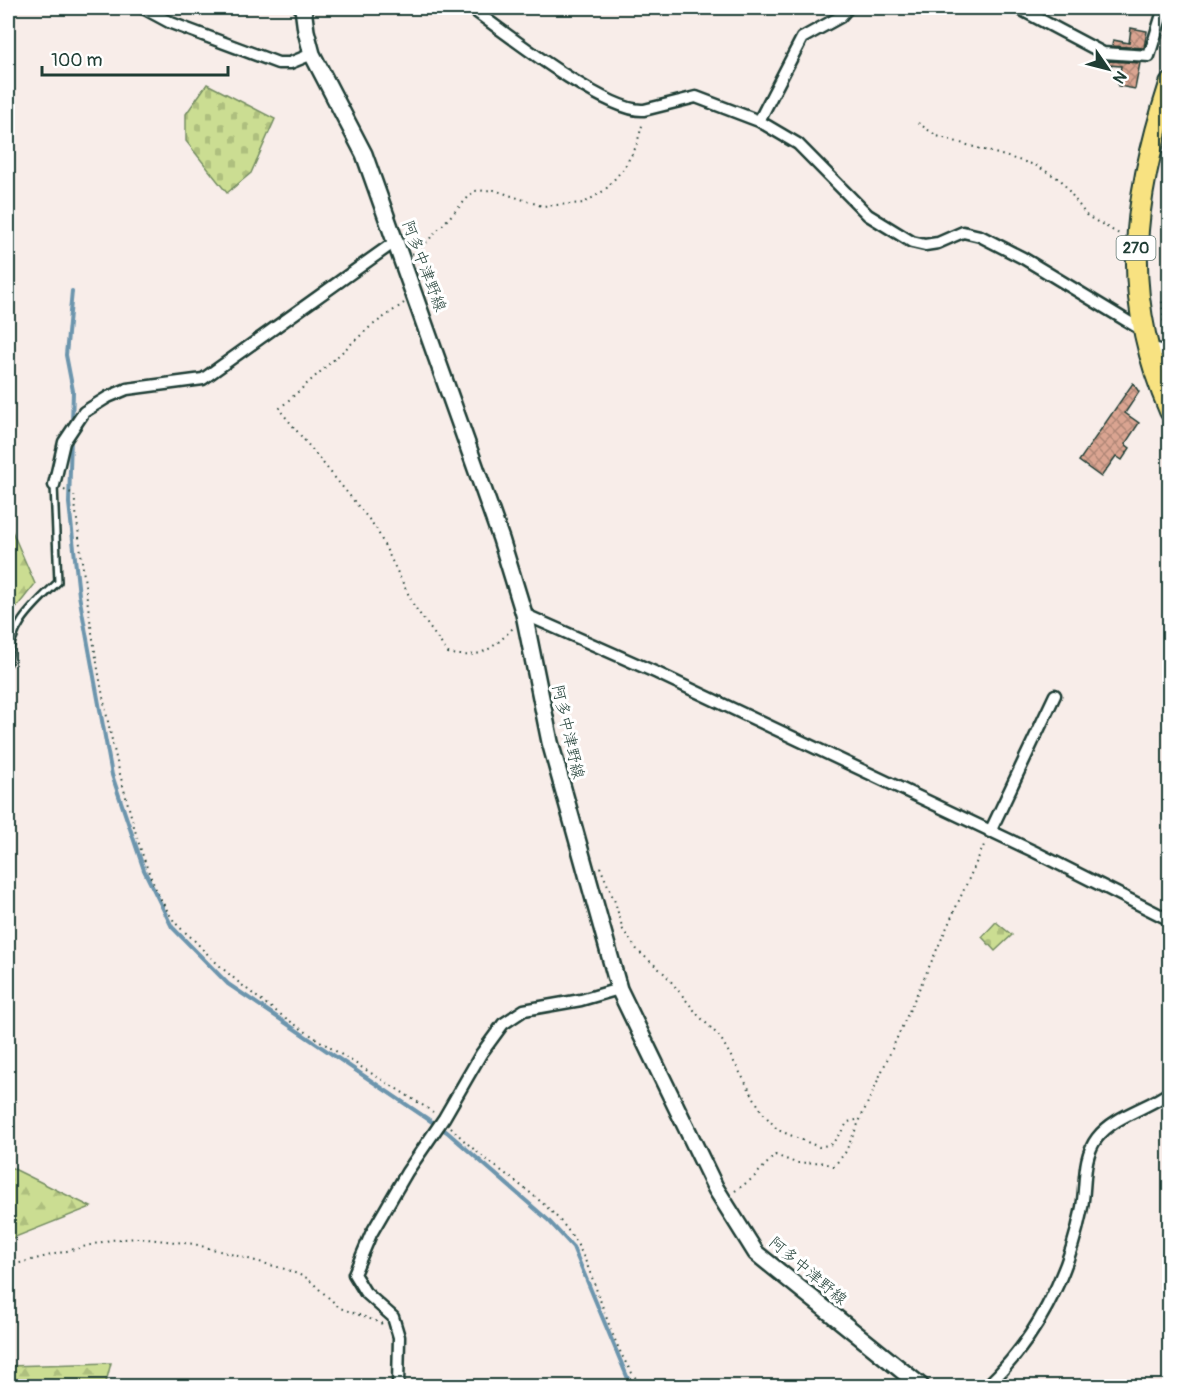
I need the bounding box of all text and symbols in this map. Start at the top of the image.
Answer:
scale bar [42,39,228,77]
north arrow [1078,39,1138,99]
text: 100 m [51,49,103,72]
text: N [1108,67,1131,87]
street label: 阿多中津野線 [397,218,451,314]
road number: 270 [1116,236,1156,260]
street label: 阿多中津野線 [547,683,589,781]
street label: 阿多中津野線 [765,1232,851,1310]

